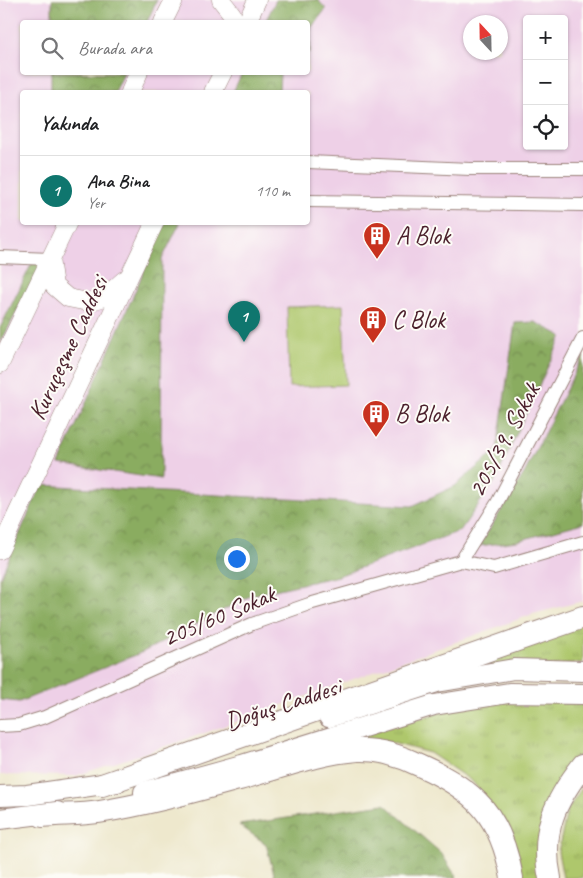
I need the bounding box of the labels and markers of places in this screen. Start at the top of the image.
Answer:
place label: A Blok [396,220,452,252]
building icon: A Blok [362,221,392,260]
pin: 1 [228,301,260,342]
place label: C Blok [392,304,447,336]
building icon: C Blok [358,305,388,344]
place label: B Blok [395,398,451,430]
building icon: B Blok [361,399,391,438]

